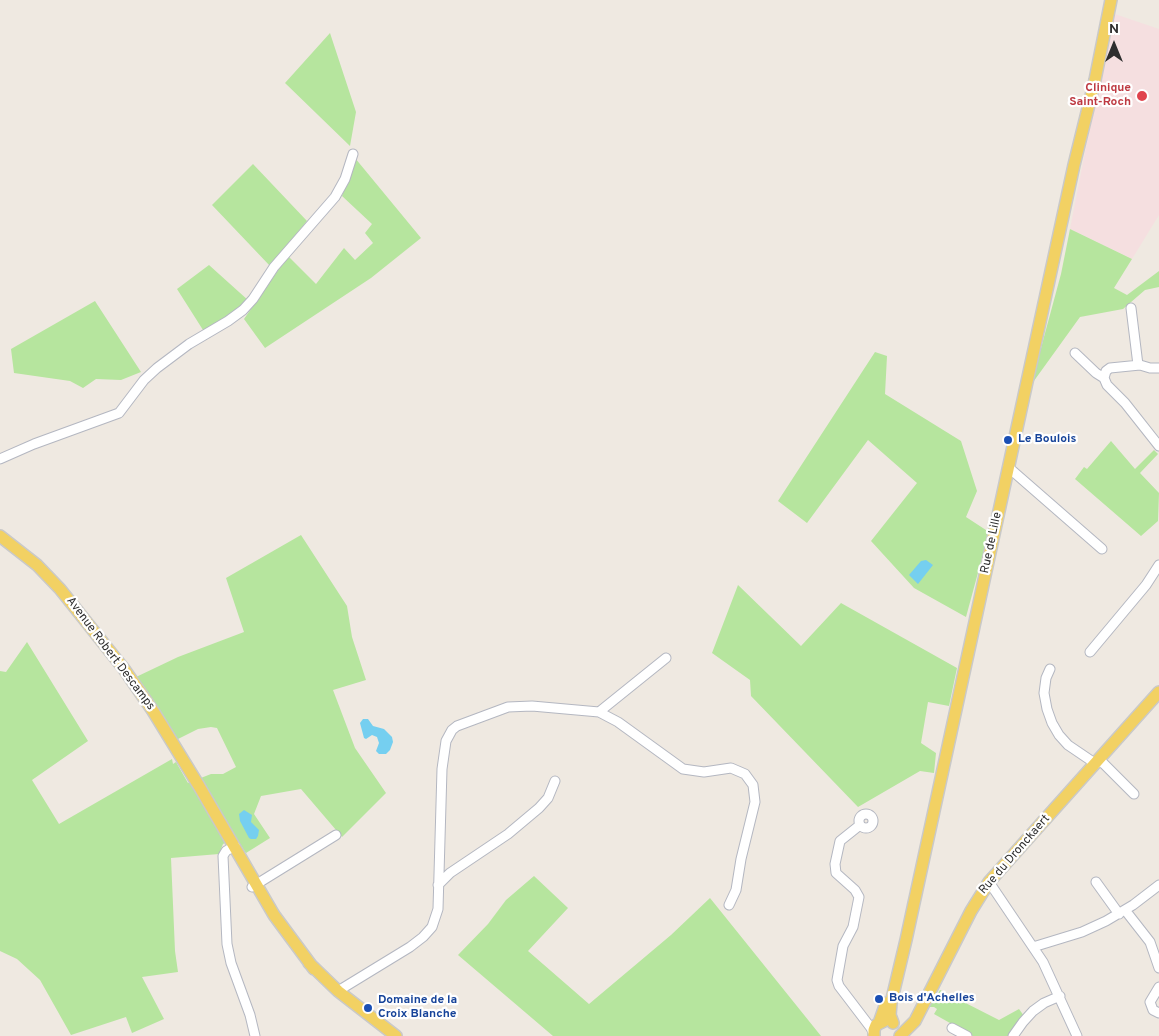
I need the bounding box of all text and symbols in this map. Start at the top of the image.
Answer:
north arrow [1089,20,1139,70]
text: N [1109,21,1119,38]
place label: Clinique Saint-Roch [1069,82,1131,110]
marker: Clinique Saint-Roch [1135,89,1149,103]
place label: Le Boulois [1018,433,1076,447]
marker: Le Boulois [1002,434,1014,446]
street label: Rue de Lille [978,511,1006,575]
street label: Avenue Robert Descamps [63,595,157,713]
street label: Rue du Dronckaert [977,812,1053,898]
place label: Bois d'Achelles [889,992,975,1006]
marker: Bois d'Achelles [873,993,885,1005]
place label: Domaine de la Croix Blanche [378,994,457,1022]
marker: Domaine de la Croix Blanche [362,1002,374,1014]

